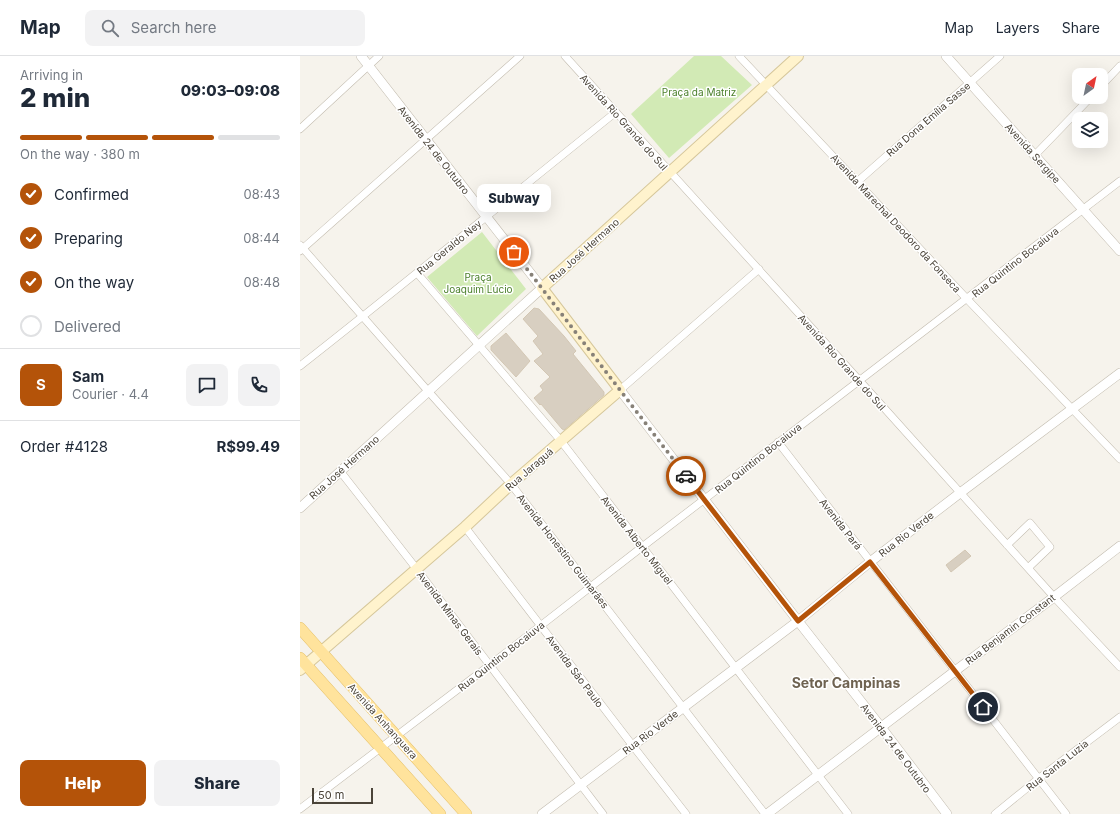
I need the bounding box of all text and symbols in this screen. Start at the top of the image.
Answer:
search box [85,10,365,46]
text: Map [20,16,61,39]
icon: search [99,17,121,39]
text: Search here [131,18,216,37]
text: Map [945,19,974,36]
text: Layers [996,19,1040,36]
text: Share [1062,19,1100,36]
text: Arriving in [20,67,83,83]
north arrow [1072,68,1108,104]
map controls [1072,68,1108,148]
street label: Avenida Rio Grande do Sul [578,71,670,173]
street label: Rua Dona Emília Sasse [884,79,973,159]
text: 09:03–09:08 [181,81,280,100]
text: 2 min [20,82,90,113]
park label: Praça da Matriz [662,86,736,98]
street label: Avenida 24 de Outubro [396,103,472,197]
button: layers [1072,112,1108,148]
street label: Avenida Sergipe [1003,120,1063,186]
text: On the way · 380 m [20,146,140,162]
street label: Avenida Marechal Deodoro da Fonseca [829,151,963,295]
icon: check [20,183,42,205]
callout: Subway [477,184,551,212]
text: Confirmed [54,185,129,204]
text: 08:43 [244,186,280,202]
text: Subway [488,190,540,206]
street label: Rua José Hermano [547,215,621,285]
street label: Rua Geraldo Ney [414,217,484,277]
street label: Rua Quintino Bocaiuva [969,224,1061,300]
icon: check [20,227,42,249]
text: Preparing [54,229,123,248]
text: 08:44 [243,230,280,246]
pin [497,235,531,269]
icon: bag [503,241,525,263]
icon: check [20,271,42,293]
park label: Praça Joaquim Lúcio [443,271,513,295]
text: On the way [54,273,134,292]
text: 08:48 [244,274,280,290]
street label: Avenida Rio Grande do Sul [796,311,888,413]
text: Delivered [54,317,121,336]
button: chat [186,364,228,406]
button: phone [238,364,280,406]
text: Sam [72,367,104,386]
text: S [36,375,46,394]
text: Courier · 4.4 [72,386,149,402]
street label: Rua Quintino Bocaiuva [712,420,804,496]
street label: Rua José Hermano [307,432,381,502]
text: Order #4128 [20,437,108,456]
text: R$99.49 [216,437,280,456]
street label: Rua Jaraguá [503,445,555,493]
courier [666,456,706,496]
icon: car [675,465,697,487]
street label: Avenida Honestino Guimarães [515,491,611,611]
street label: Avenida Alberto Miguel [599,493,675,587]
street label: Avenida Pará [817,496,865,552]
street label: Rua Rio Verde [876,509,936,559]
street label: Avenida Minas Gerais [415,569,485,657]
street label: Rua Benjamin Constant [963,591,1058,667]
street label: Rua Quintino Bocaiuva [455,618,547,694]
street label: Avenida São Paulo [544,632,606,710]
district label: Setor Campinas [792,674,900,691]
street label: Avenida Anhanguera [346,681,420,761]
pin [966,690,1000,724]
icon: home [972,696,994,718]
street label: Avenida 24 de Outubro [858,701,934,795]
street label: Rua Rio Verde [620,707,680,757]
street label: Rua Santa Luzia [1024,737,1090,793]
button: Help [20,760,146,806]
button: Share [154,760,280,806]
scale bar [312,786,373,805]
text: 50 m [318,788,344,802]

